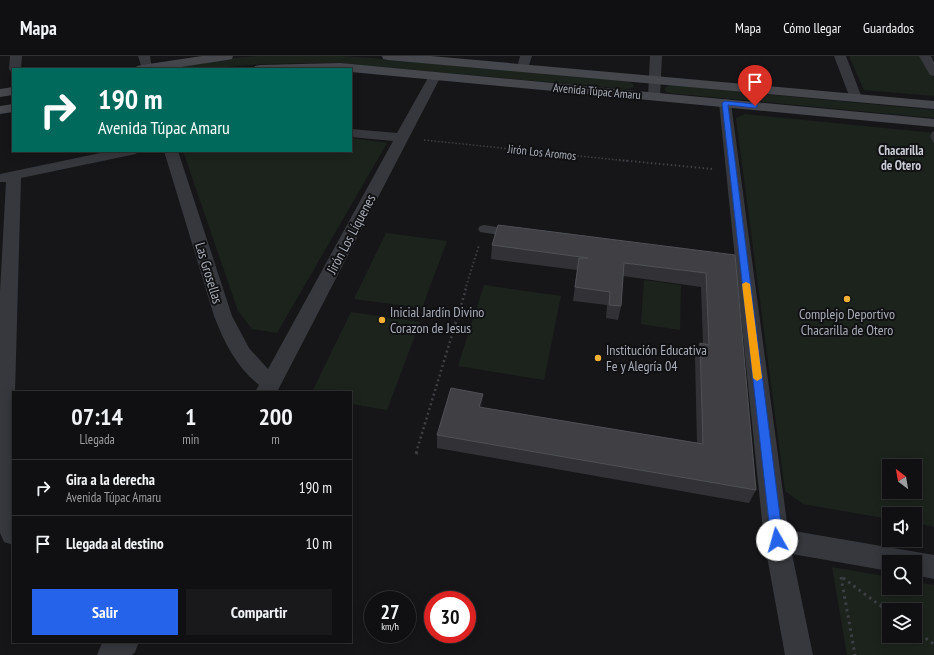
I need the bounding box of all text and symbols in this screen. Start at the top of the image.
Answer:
text: Mapa [20,16,57,40]
text: Mapa [735,19,761,37]
text: Cómo llegar [783,19,841,37]
text: Guardados [863,19,914,37]
pin [738,65,772,106]
icon: arrive [744,71,766,93]
text: 190 m [98,80,162,117]
street label: Avenida Túpac Amaru [553,80,641,102]
icon: right [32,84,84,136]
text: Avenida Túpac Amaru [98,116,230,139]
street label: Jirón Los Aromos [506,141,577,163]
district label: Chacarilla de Otero [878,142,924,174]
street label: Jirón Los Líquenes [322,191,380,278]
street label: Las Grosellas [191,240,227,306]
marker: Complejo Deportivo Chacarilla de Otero [842,294,852,304]
place label: Inicial Jardín Divino Corazon de Jesus [390,303,484,337]
place label: Complejo Deportivo Chacarilla de Otero [799,305,895,339]
marker: Inicial Jardín Divino Corazon de Jesus [377,315,387,325]
place label: Institución Educativa Fe y Alegría 04 [606,341,707,375]
marker: Institución Educativa Fe y Alegría 04 [593,353,603,363]
text: 07:14 [71,401,123,432]
text: 1 [185,401,196,432]
text: 200 [258,401,293,432]
text: Llegada [79,431,115,448]
text: min [182,431,199,448]
text: m [271,431,280,448]
north arrow [882,459,922,499]
map controls [882,459,922,643]
text: Gira a la derecha [66,470,155,489]
icon: right [32,477,54,499]
text: 190 m [299,478,332,497]
text: Avenida Túpac Amaru [66,489,161,506]
button: sound [882,507,922,547]
position arrow [756,519,798,561]
icon: arrive [32,533,54,555]
text: Llegada al destino [66,534,164,553]
text: 10 m [306,534,332,553]
button: search [882,555,922,595]
button: Salir [32,589,178,635]
button: Compartir [186,589,332,635]
speed limit sign: 30 [424,591,476,643]
text: 27 [380,599,400,625]
button: layers [882,603,922,643]
text: km/h [381,620,399,633]

